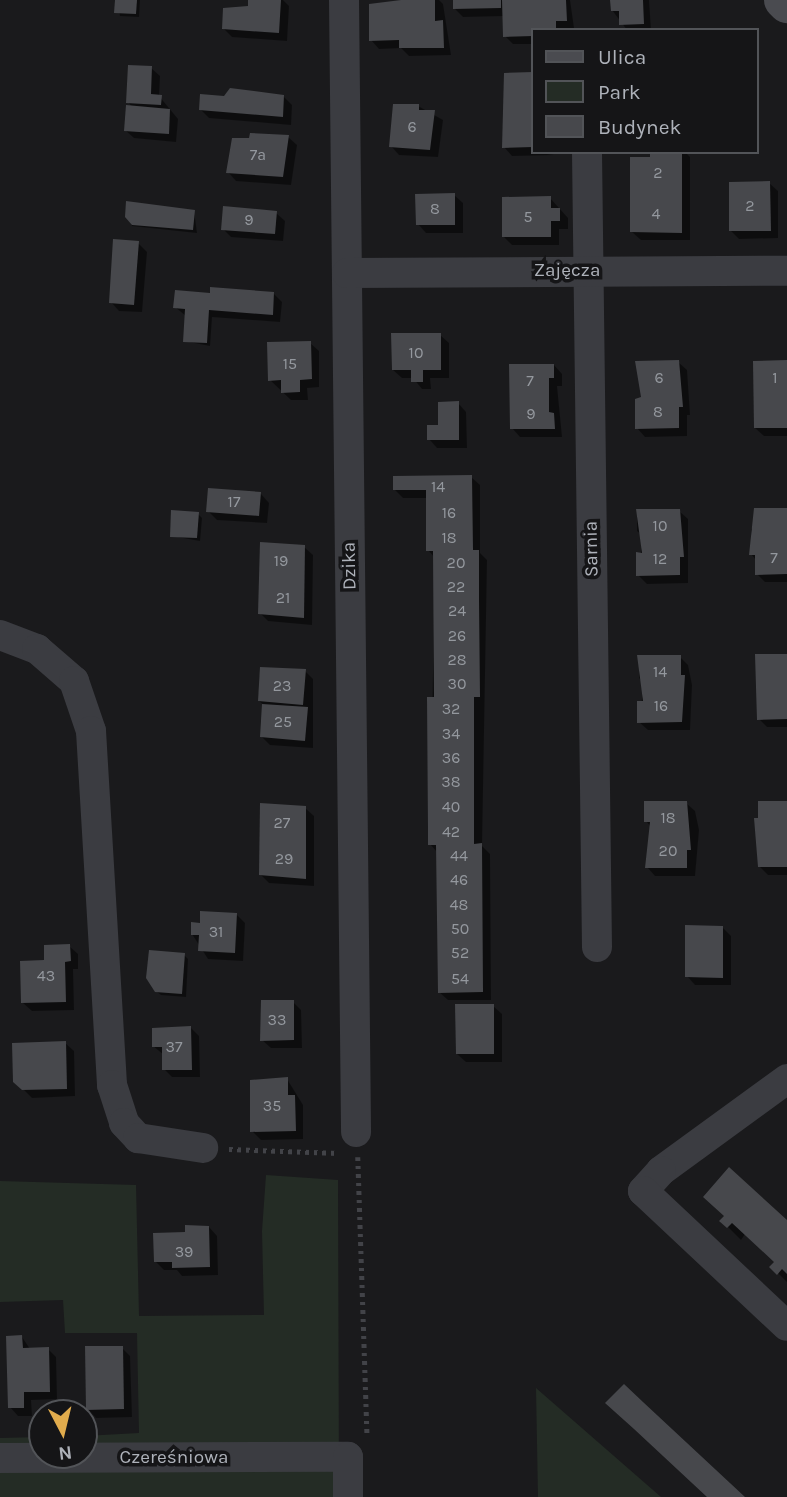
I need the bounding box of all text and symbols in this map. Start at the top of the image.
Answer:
legend [532,28,759,154]
text: Ulica [598,45,646,69]
text: Park [598,80,641,104]
text: Budynek [598,115,681,139]
house number: 6 [407,117,417,137]
house number: 7a [250,145,266,165]
house number: 2 [653,163,663,183]
house number: 2 [745,196,755,216]
house number: 8 [430,199,440,219]
house number: 4 [652,204,660,224]
house number: 5 [523,207,533,227]
house number: 9 [244,210,254,230]
street label: Zajęcza [534,260,600,282]
house number: 10 [409,343,423,363]
house number: 15 [283,354,297,374]
house number: 6 [654,368,664,388]
house number: 1 [772,368,778,388]
house number: 7 [526,371,534,391]
house number: 8 [653,402,663,422]
house number: 9 [526,404,536,424]
house number: 14 [431,477,445,497]
house number: 17 [228,492,240,512]
house number: 16 [442,503,456,523]
house number: 10 [653,516,667,536]
street label: Sarnia [580,521,604,577]
house number: 18 [441,528,457,548]
street label: Dzika [338,542,362,590]
house number: 7 [770,548,778,568]
house number: 12 [653,549,667,569]
house number: 19 [274,551,288,571]
house number: 20 [447,553,465,573]
house number: 22 [447,577,465,597]
house number: 21 [276,588,290,608]
house number: 24 [448,601,466,621]
house number: 26 [448,626,466,646]
house number: 28 [447,650,467,670]
house number: 14 [653,662,667,682]
house number: 30 [448,674,466,694]
house number: 23 [273,676,291,696]
house number: 16 [654,696,668,716]
house number: 32 [442,699,460,719]
house number: 25 [274,712,292,732]
house number: 34 [442,724,460,744]
house number: 36 [442,748,460,768]
house number: 38 [441,772,461,792]
house number: 40 [442,797,460,817]
house number: 18 [660,808,676,828]
house number: 27 [274,813,290,833]
house number: 42 [442,822,460,842]
house number: 20 [659,841,677,861]
house number: 44 [450,846,468,866]
house number: 29 [275,849,293,869]
house number: 46 [450,870,468,890]
house number: 48 [450,895,468,915]
house number: 50 [451,919,469,939]
house number: 31 [209,922,223,942]
house number: 52 [451,943,469,963]
house number: 43 [37,966,55,986]
house number: 54 [451,969,469,989]
house number: 33 [268,1010,286,1030]
house number: 37 [166,1037,182,1057]
house number: 35 [263,1096,281,1116]
house number: 39 [175,1242,193,1262]
north arrow [28,1399,98,1469]
text: N [57,1441,73,1465]
street label: Czereśniowa [120,1447,228,1469]

